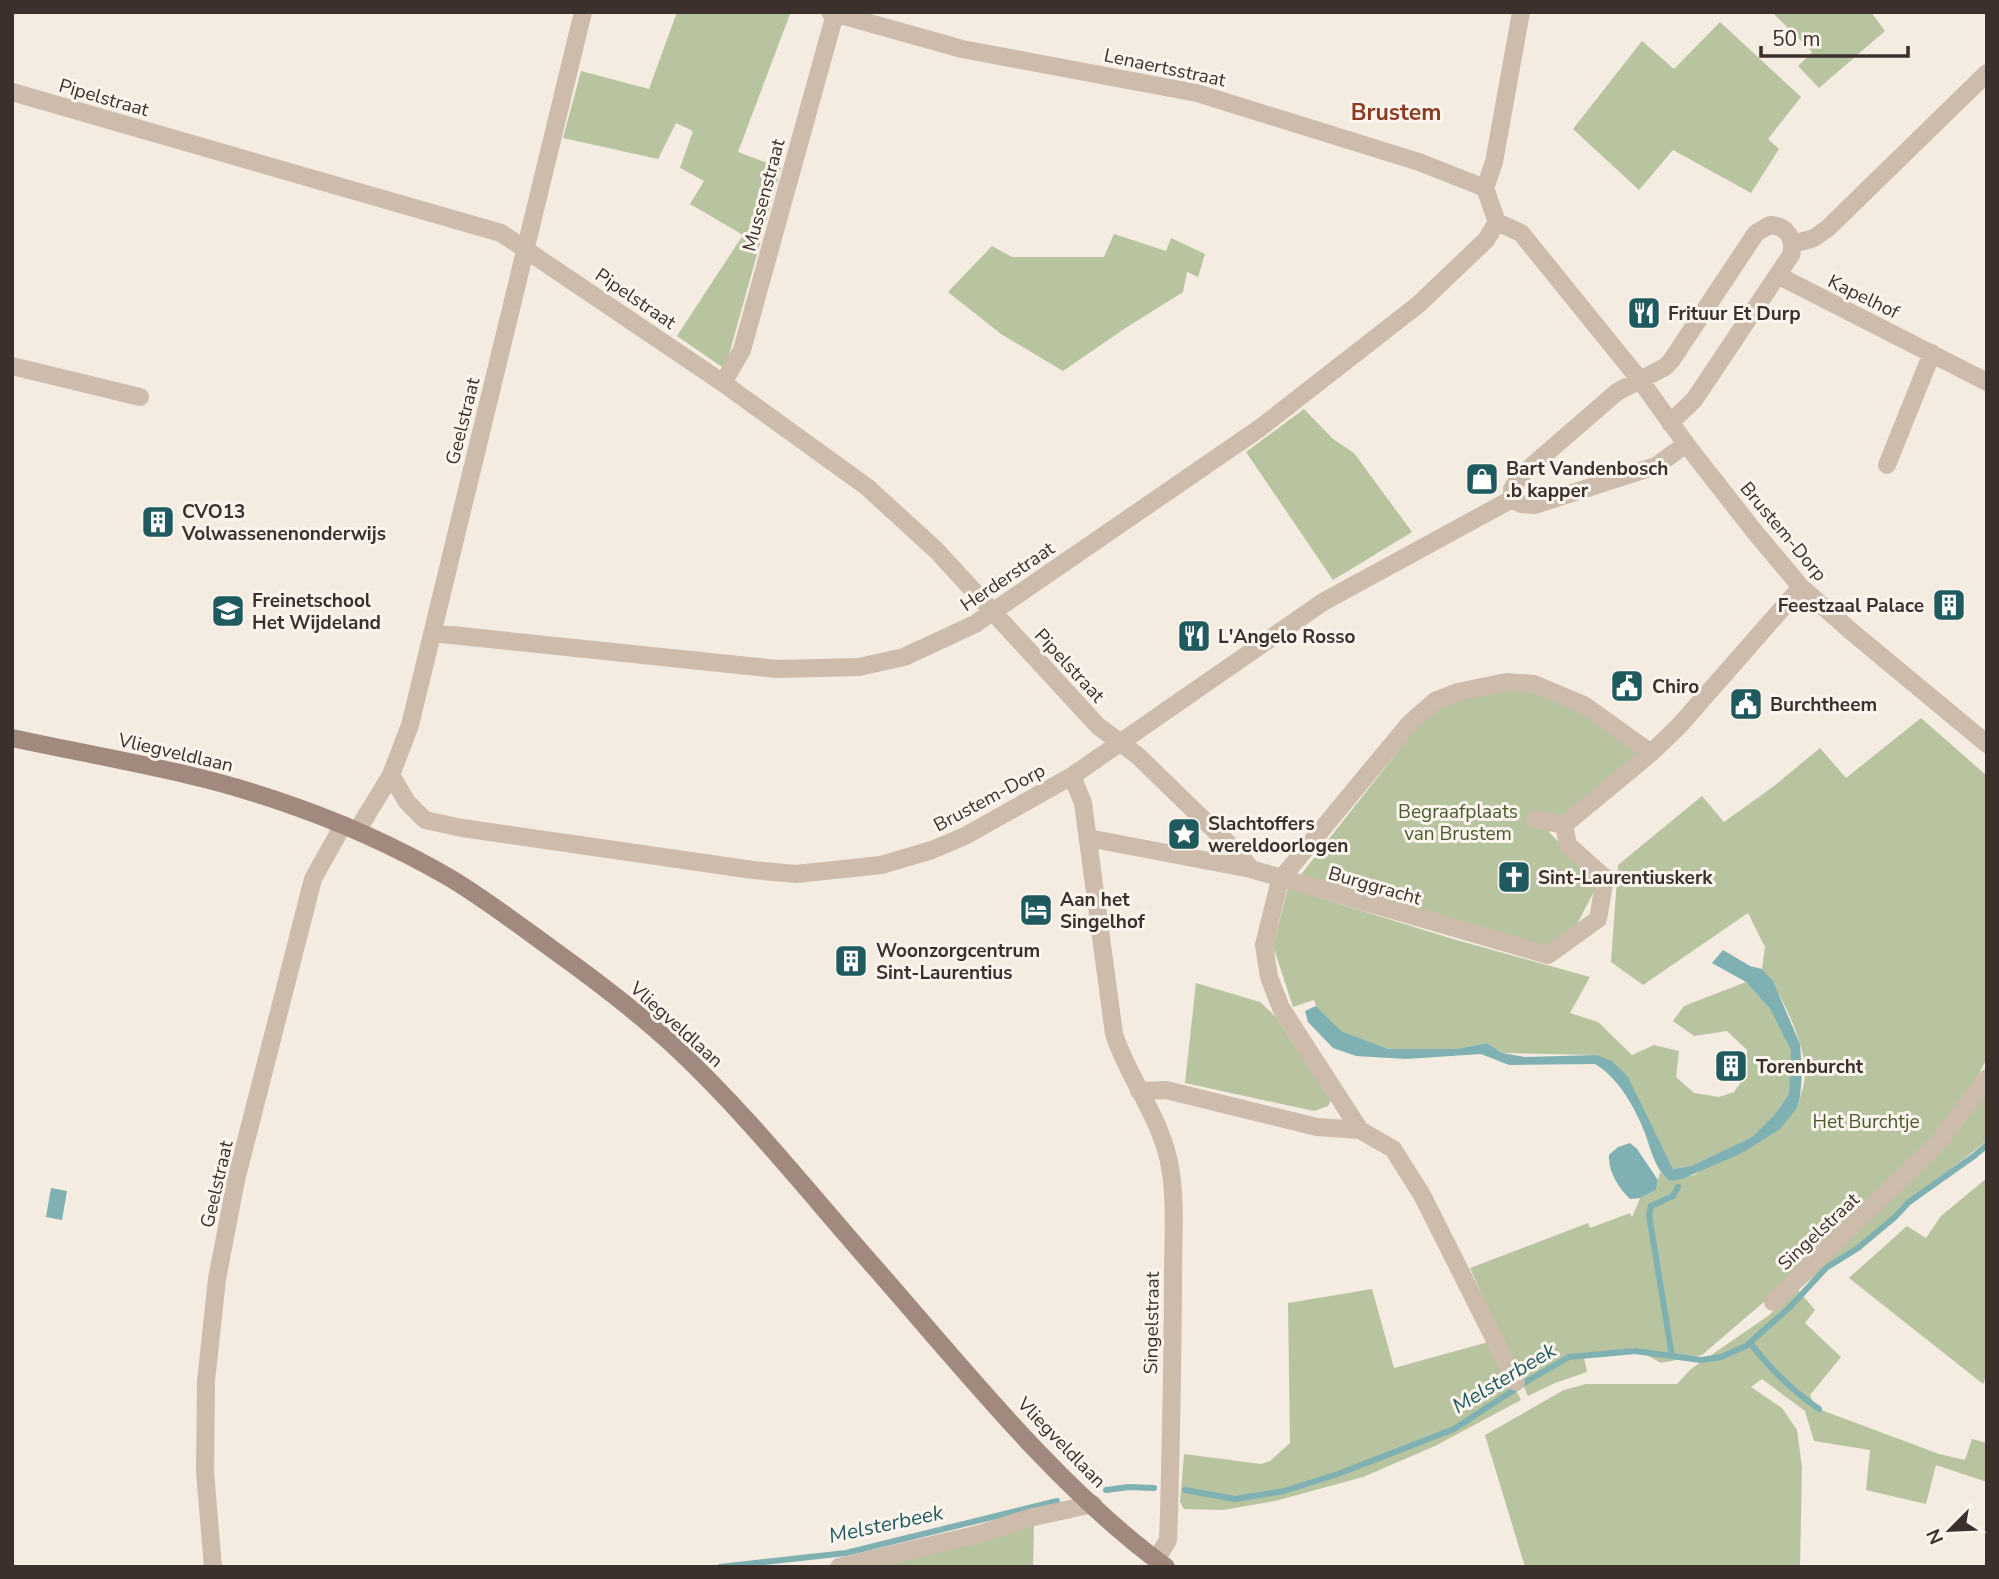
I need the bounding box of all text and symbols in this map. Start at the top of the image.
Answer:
scale bar [1761,14,1908,58]
text: 50 m [1772,25,1821,53]
street label: Lenaertsstraat [1102,42,1228,94]
street label: Pipelstraat [56,73,152,123]
district label: Brustem [1351,97,1441,128]
street label: Mussenstraat [736,136,792,254]
street label: Pipelstraat [590,262,681,336]
street label: Kapelhof [1824,268,1904,326]
restaurant icon: Frituur Et Durp [1625,294,1663,332]
place label: Frituur Et Durp [1668,301,1801,327]
street label: Geelstraat [440,375,486,467]
place label: Bart Vandenbosch .b kapper [1506,456,1668,504]
shop icon: Bart Vandenbosch .b kapper [1463,460,1501,498]
street label: Brustem-Dorp [1734,476,1833,587]
place label: CVO13 Volwassenenonderwijs [181,499,386,547]
building icon: CVO13 Volwassenenonderwijs [139,503,177,541]
street label: Herderstraat [955,536,1060,618]
building icon: Feestzaal Palace [1930,586,1968,624]
place label: Freinetschool Het Wijdeland [252,588,381,636]
school or university icon: Freinetschool Het Wijdeland [209,592,247,630]
place label: Feestzaal Palace [1778,593,1924,619]
restaurant icon: L'Angelo Rosso [1175,617,1213,655]
street label: Pipelstraat [1028,623,1111,709]
place label: L'Angelo Rosso [1218,624,1356,650]
public building icon: Chiro [1608,667,1646,705]
place label: Chiro [1652,674,1699,700]
public building icon: Burchtheem [1727,685,1765,723]
place label: Burchtheem [1770,692,1877,718]
street label: Vliegveldlaan [115,727,236,779]
street label: Brustem-Dorp [929,758,1050,838]
park label: Begraafplaats van Brustem [1398,799,1518,847]
place label: Slachtoffers wereldoorlogen [1208,811,1348,859]
place icon: Slachtoffers wereldoorlogen [1165,815,1203,853]
church icon: Sint-Laurentiuskerk [1495,858,1533,896]
street label: Burggracht [1325,860,1425,912]
place label: Sint-Laurentiuskerk [1538,865,1713,891]
place label: Aan het Singelhof [1060,887,1146,935]
hotel icon: Aan het Singelhof [1017,891,1055,929]
place label: Woonzorgcentrum Sint-Laurentius [876,938,1040,986]
building icon: Woonzorgcentrum Sint-Laurentius [832,942,870,980]
street label: Vliegveldlaan [623,975,729,1074]
building icon: Torenburcht [1712,1047,1750,1085]
place label: Torenburcht [1756,1054,1864,1080]
park label: Het Burchtje [1812,1109,1920,1135]
street label: Geelstraat [194,1138,240,1230]
street label: Singelstraat [1772,1187,1865,1276]
street label: Singelstraat [1138,1271,1166,1375]
water label: Melsterbeek [1447,1336,1561,1420]
street label: Vliegveldlaan [1010,1391,1111,1494]
north arrow [1915,1495,1985,1565]
water label: Melsterbeek [826,1498,946,1550]
text: N [1921,1525,1950,1548]

